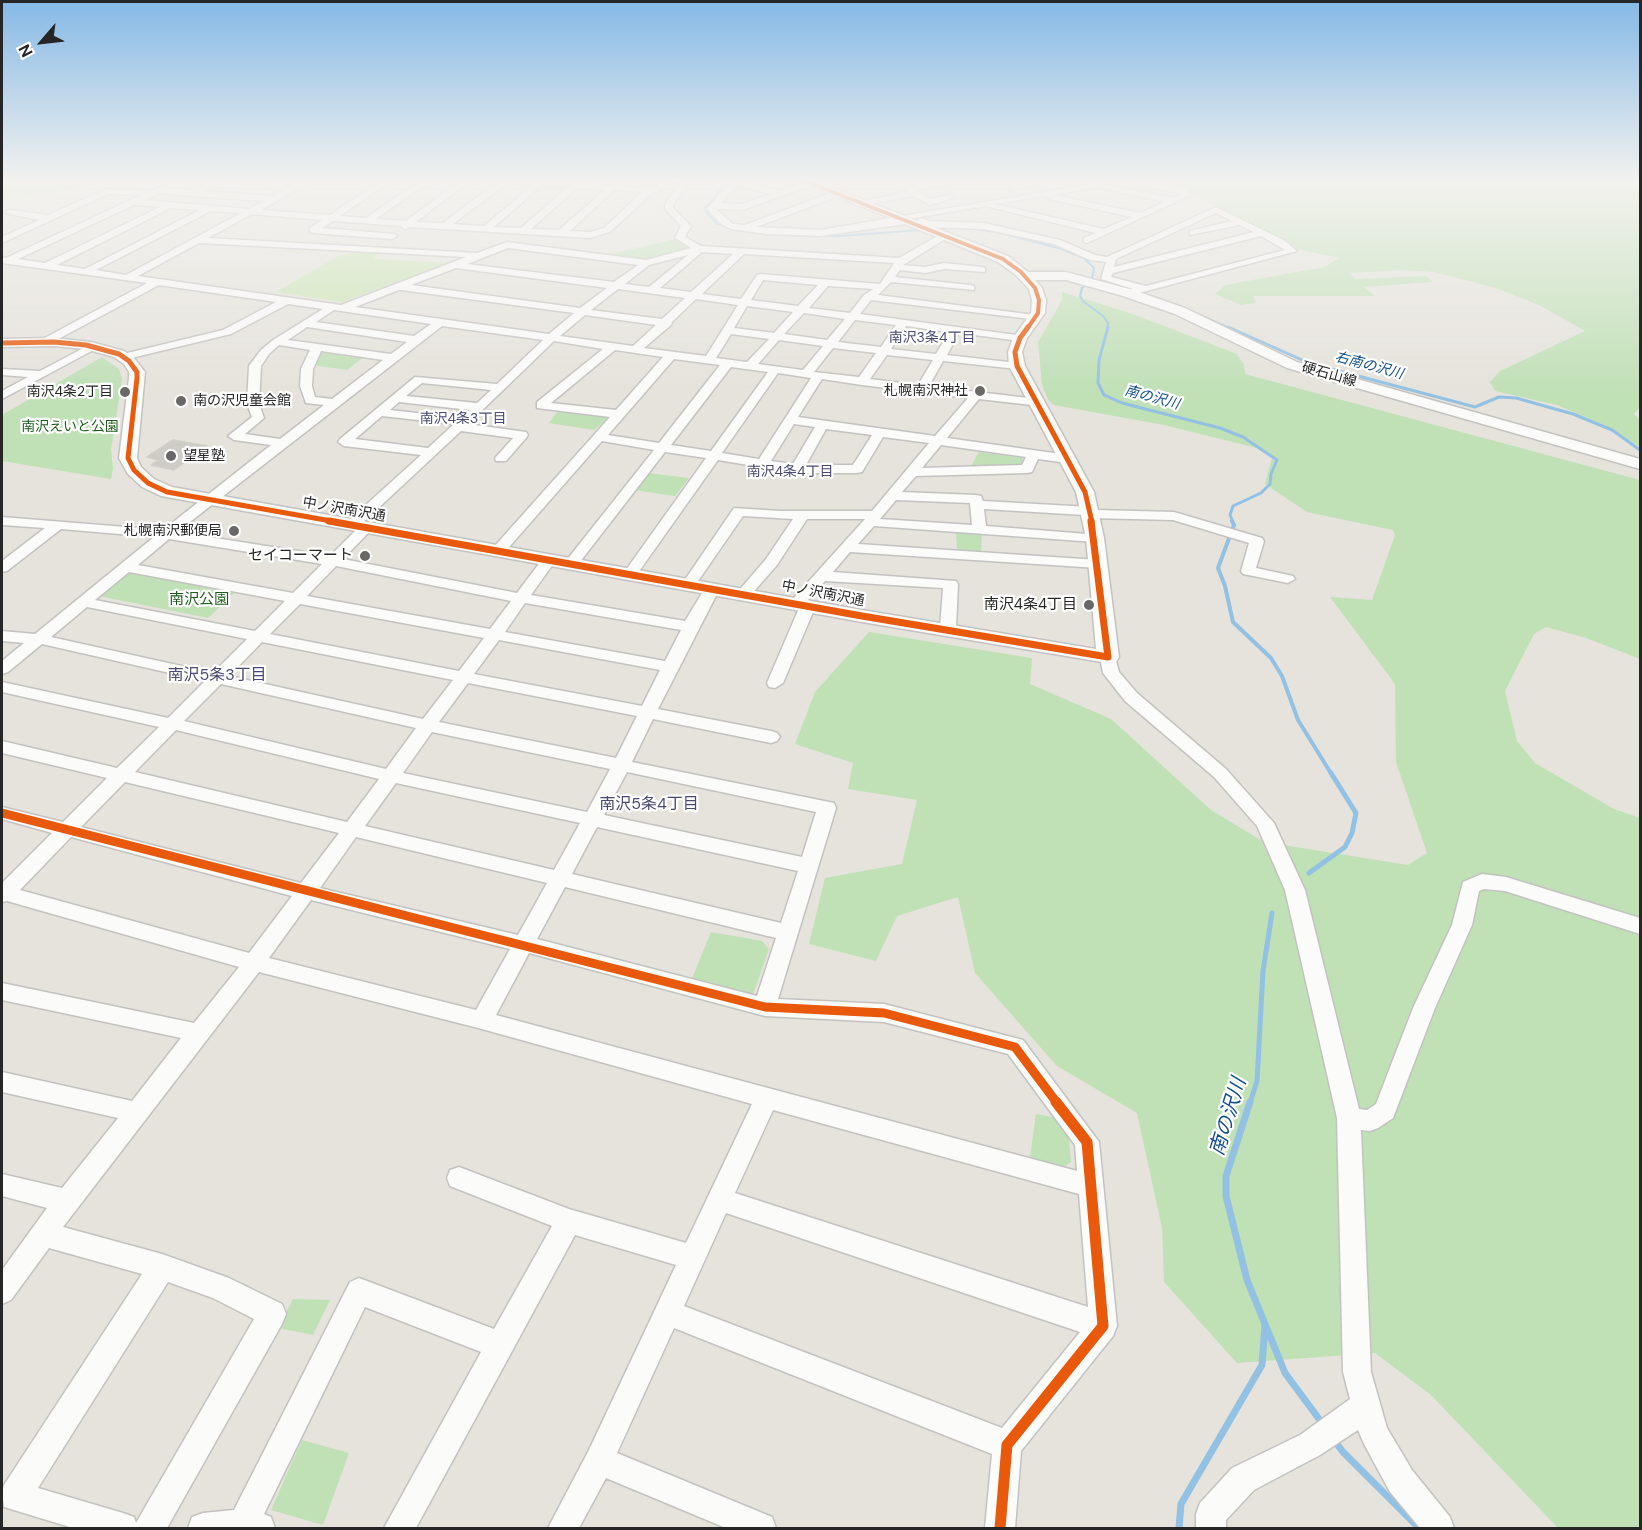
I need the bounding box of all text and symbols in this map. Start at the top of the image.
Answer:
north arrow [12,12,72,72]
text: N [14,41,38,61]
district label: 南沢3条4丁目 [889,330,975,346]
water label: 右南の沢川 [1333,349,1405,383]
street label: 硬石山線 [1300,359,1358,391]
place label: 札幌南沢神社 [884,383,968,399]
water label: 南の沢川 [1123,383,1181,413]
place label: 南沢4条2丁目 [26,384,113,400]
marker: 札幌南沢神社 [973,384,987,398]
marker: 南沢4条2丁目 [118,385,132,399]
place label: 南の沢児童会館 [193,393,291,409]
marker: 南の沢児童会館 [174,394,188,408]
district label: 南沢4条3丁目 [420,411,506,427]
park label: 南沢えいと公園 [21,419,119,435]
place label: 望星塾 [183,448,225,464]
marker: 望星塾 [164,449,178,463]
district label: 南沢4条4丁目 [747,464,833,480]
street label: 中ノ沢南沢通 [301,494,387,526]
place label: 札幌南沢郵便局 [124,523,222,539]
marker: 札幌南沢郵便局 [227,524,241,538]
place label: セイコーマート [248,547,353,565]
marker: セイコーマート [358,549,372,563]
street label: 中ノ沢南沢通 [780,578,866,610]
park label: 南沢公園 [169,591,229,609]
place label: 南沢4条4丁目 [984,596,1077,614]
marker: 南沢4条4丁目 [1082,598,1096,612]
district label: 南沢5条3丁目 [167,666,267,686]
district label: 南沢5条4丁目 [599,795,699,815]
water label: 南の沢川 [1206,1075,1252,1159]

